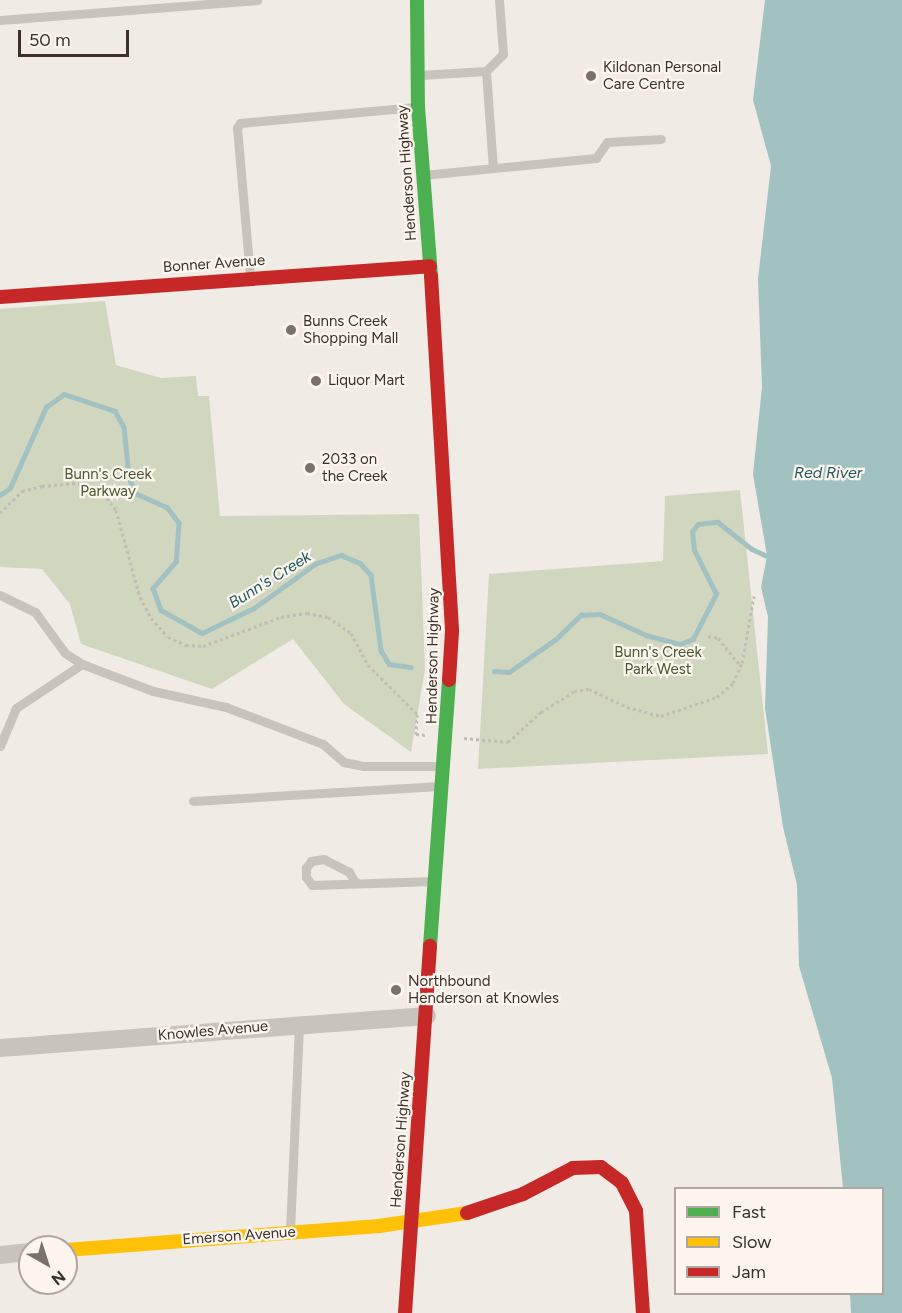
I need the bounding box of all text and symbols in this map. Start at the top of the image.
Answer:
scale bar [21,18,132,56]
text: 50 m [29,29,71,51]
place label: Kildonan Personal Care Centre [603,58,721,93]
marker: Kildonan Personal Care Centre [584,69,598,83]
street label: Henderson Highway [393,104,421,242]
street label: Bonner Avenue [162,251,266,277]
place label: Bunns Creek Shopping Mall [303,312,398,347]
marker: Bunns Creek Shopping Mall [284,323,298,337]
place label: Liquor Mart [328,372,405,390]
marker: Liquor Mart [309,374,323,388]
place label: 2033 on the Creek [322,450,387,485]
marker: 2033 on the Creek [303,461,317,475]
water label: Red River [794,463,862,483]
park label: Bunn's Creek Parkway [64,465,152,500]
water label: Bunn's Creek [225,547,315,613]
street label: Henderson Highway [423,588,443,724]
park label: Bunn's Creek Park West [614,643,702,678]
place label: Northbound Henderson at Knowles [408,972,559,1007]
marker: Northbound Henderson at Knowles [389,983,403,997]
street label: Knowles Avenue [157,1017,269,1045]
street label: Henderson Highway [387,1071,415,1209]
legend [674,1187,884,1295]
text: Fast [732,1201,766,1223]
street label: Emerson Avenue [182,1223,296,1249]
text: Slow [732,1231,771,1253]
north arrow [18,1235,78,1295]
text: Jam [732,1261,766,1283]
text: N [48,1267,69,1289]

